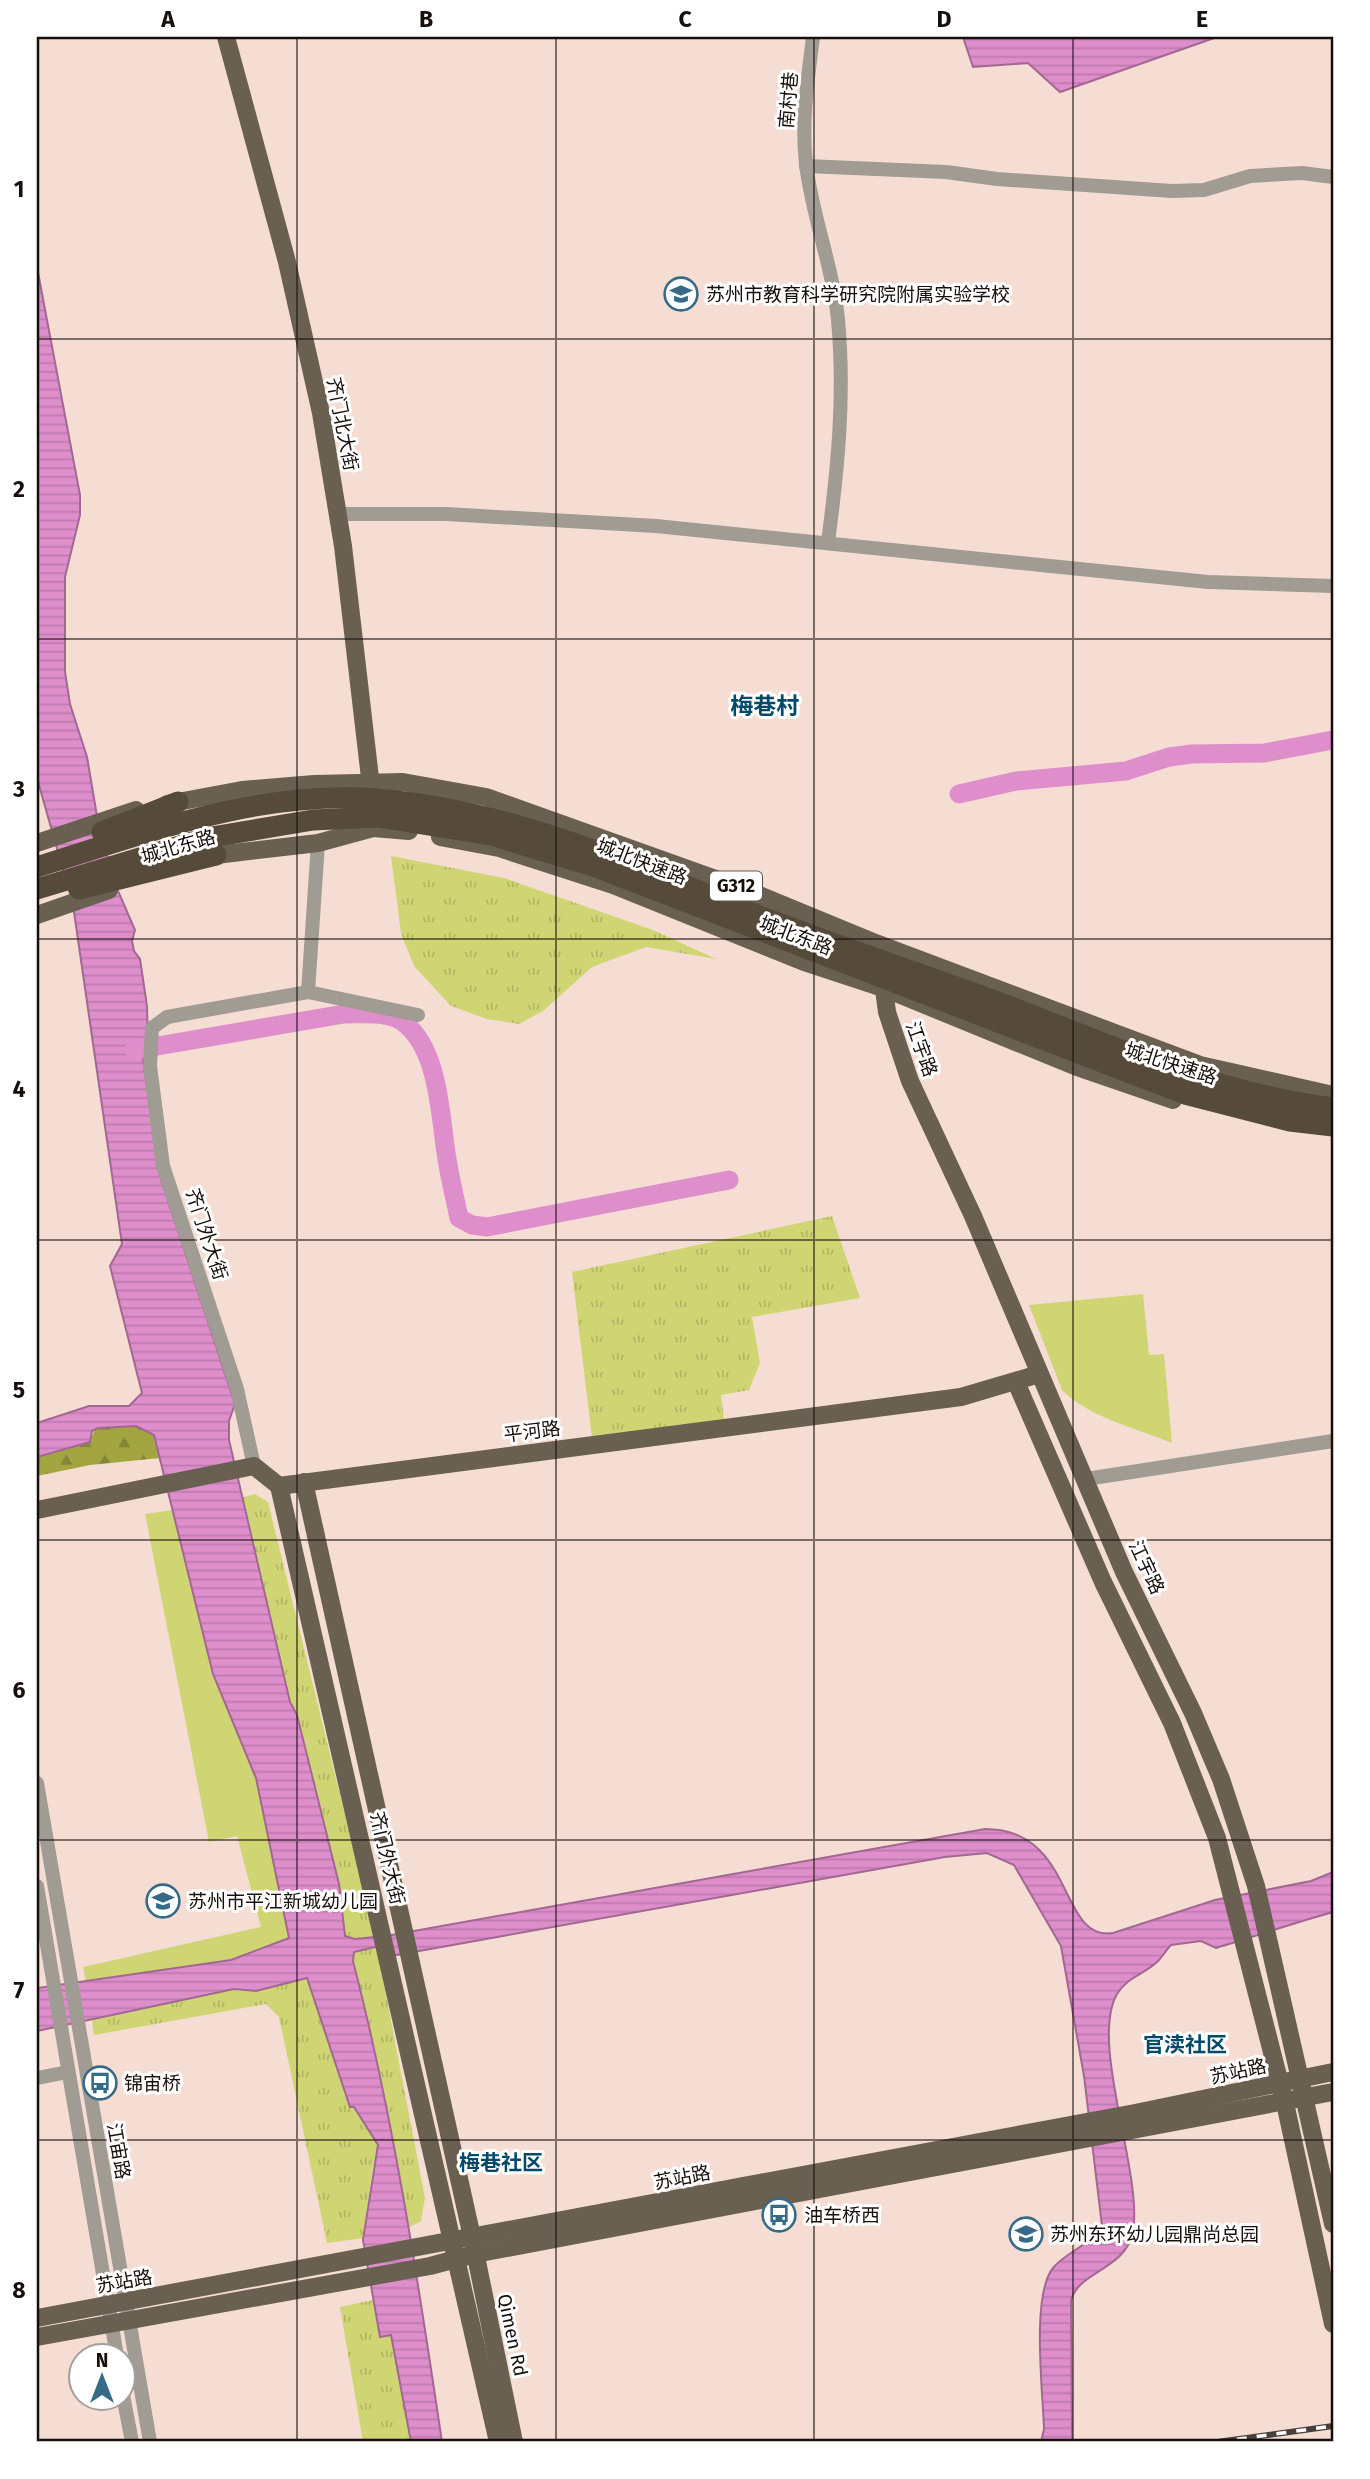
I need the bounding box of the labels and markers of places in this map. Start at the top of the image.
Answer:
school or university icon: 苏州市教育科学研究院附属实验学校 [662,275,700,313]
place label: 苏州市教育科学研究院附属实验学校 [706,283,1010,306]
school or university icon: 苏州市平江新城幼儿园 [144,1882,182,1920]
place label: 苏州市平江新城幼儿园 [188,1890,378,1913]
bus stop icon: 锦宙桥 [81,2064,119,2102]
place label: 锦宙桥 [124,2072,181,2095]
bus stop icon: 油车桥西 [760,2196,798,2234]
place label: 油车桥西 [804,2204,880,2227]
school or university icon: 苏州东环幼儿园鼎尚总园 [1007,2215,1045,2253]
place label: 苏州东环幼儿园鼎尚总园 [1050,2223,1259,2246]

